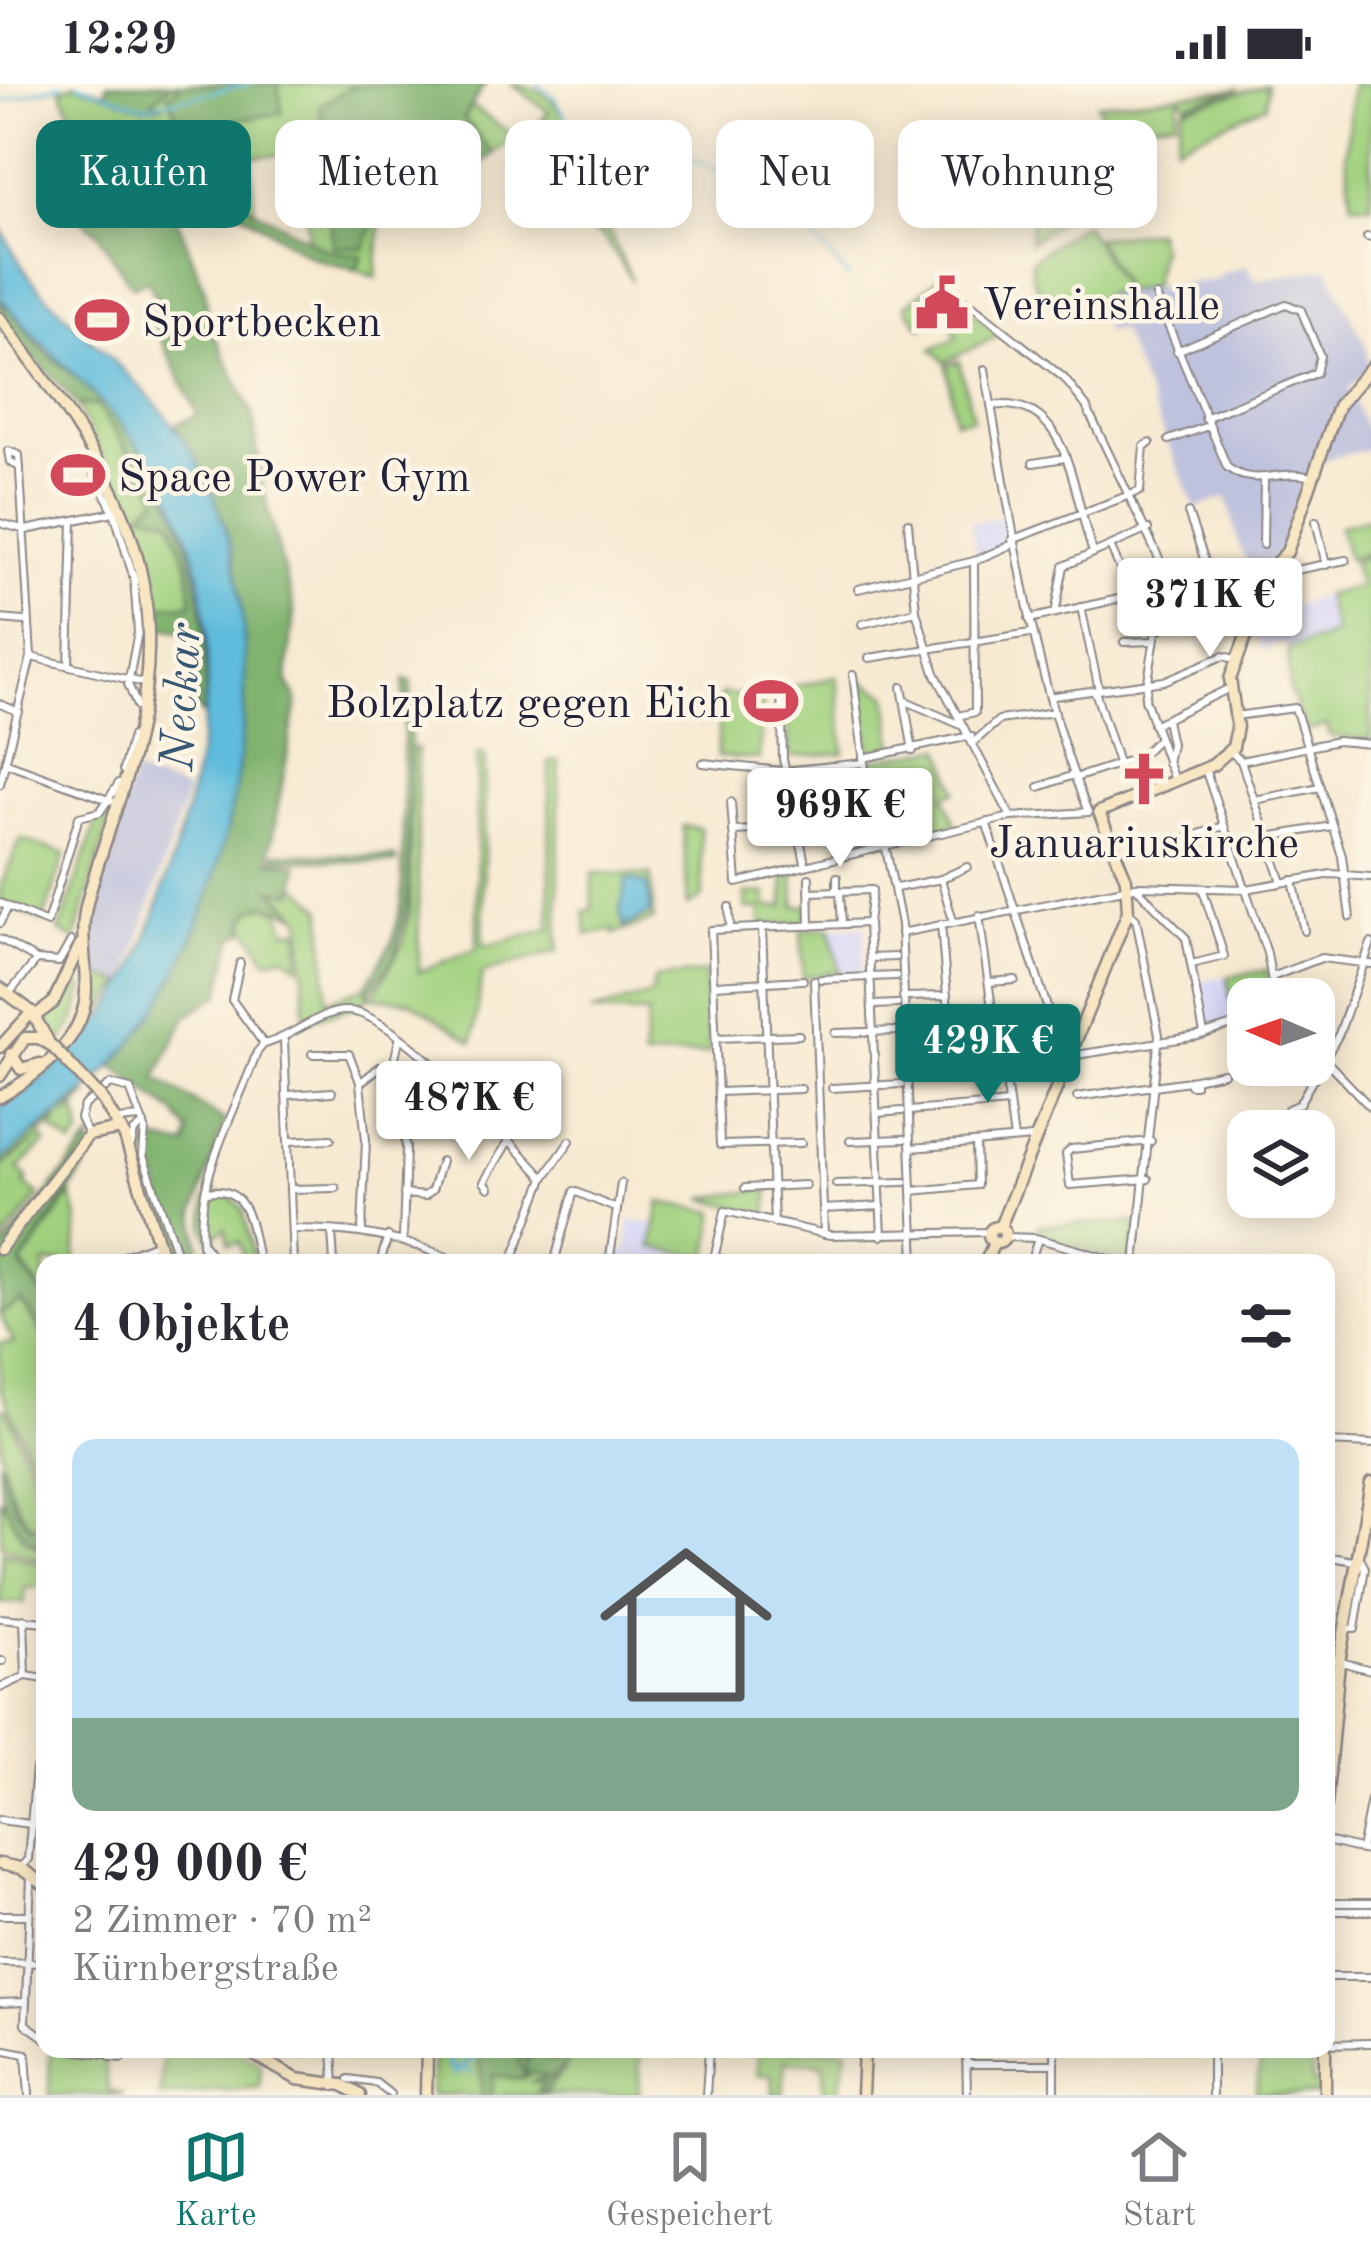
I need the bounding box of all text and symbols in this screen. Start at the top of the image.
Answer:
text: 12:29 [60,19,177,64]
chip: Kaufen [36,120,251,228]
chip: Mieten [275,120,481,228]
chip: Filter [505,120,692,228]
chip: Neu [716,120,874,228]
chip: Wohnung [898,120,1157,228]
public building icon: Vereinshalle [913,274,971,332]
place label: Vereinshalle [982,285,1220,330]
sports icon: Sportbecken [73,291,131,349]
place label: Sportbecken [142,302,382,347]
sports icon: Space Power Gym [49,446,107,504]
place label: Space Power Gym [118,457,471,502]
pin: 371K € [1112,558,1308,660]
text: 371K € [1144,577,1276,616]
water label: Neckar [155,621,211,773]
sports icon: Bolzplatz gegen Eich [742,672,800,730]
place label: Bolzplatz gegen Eich [326,683,731,728]
church icon: Januariuskirche [1115,750,1173,808]
pin: 969K € [742,768,938,870]
text: 969K € [774,787,906,826]
place label: Januariuskirche [989,823,1299,868]
north arrow [1227,978,1335,1086]
map controls [1227,978,1335,1218]
pin: 429K € [890,1004,1086,1106]
text: 429K € [922,1023,1054,1062]
pin: 487K € [371,1061,567,1163]
text: 487K € [403,1080,535,1119]
button: layers [1227,1110,1335,1218]
icon: filters [1233,1293,1299,1359]
text: 4 Objekte [72,1301,291,1352]
icon: home [578,1517,794,1733]
text: 429 000 € [72,1841,308,1892]
text: 2 Zimmer · 70 m² [72,1902,372,1941]
text: Kürnbergstraße [72,1950,339,1989]
tab: Karte [175,2124,256,2237]
tab: Gespeichert [606,2124,773,2237]
tab: Start [1123,2124,1196,2237]

